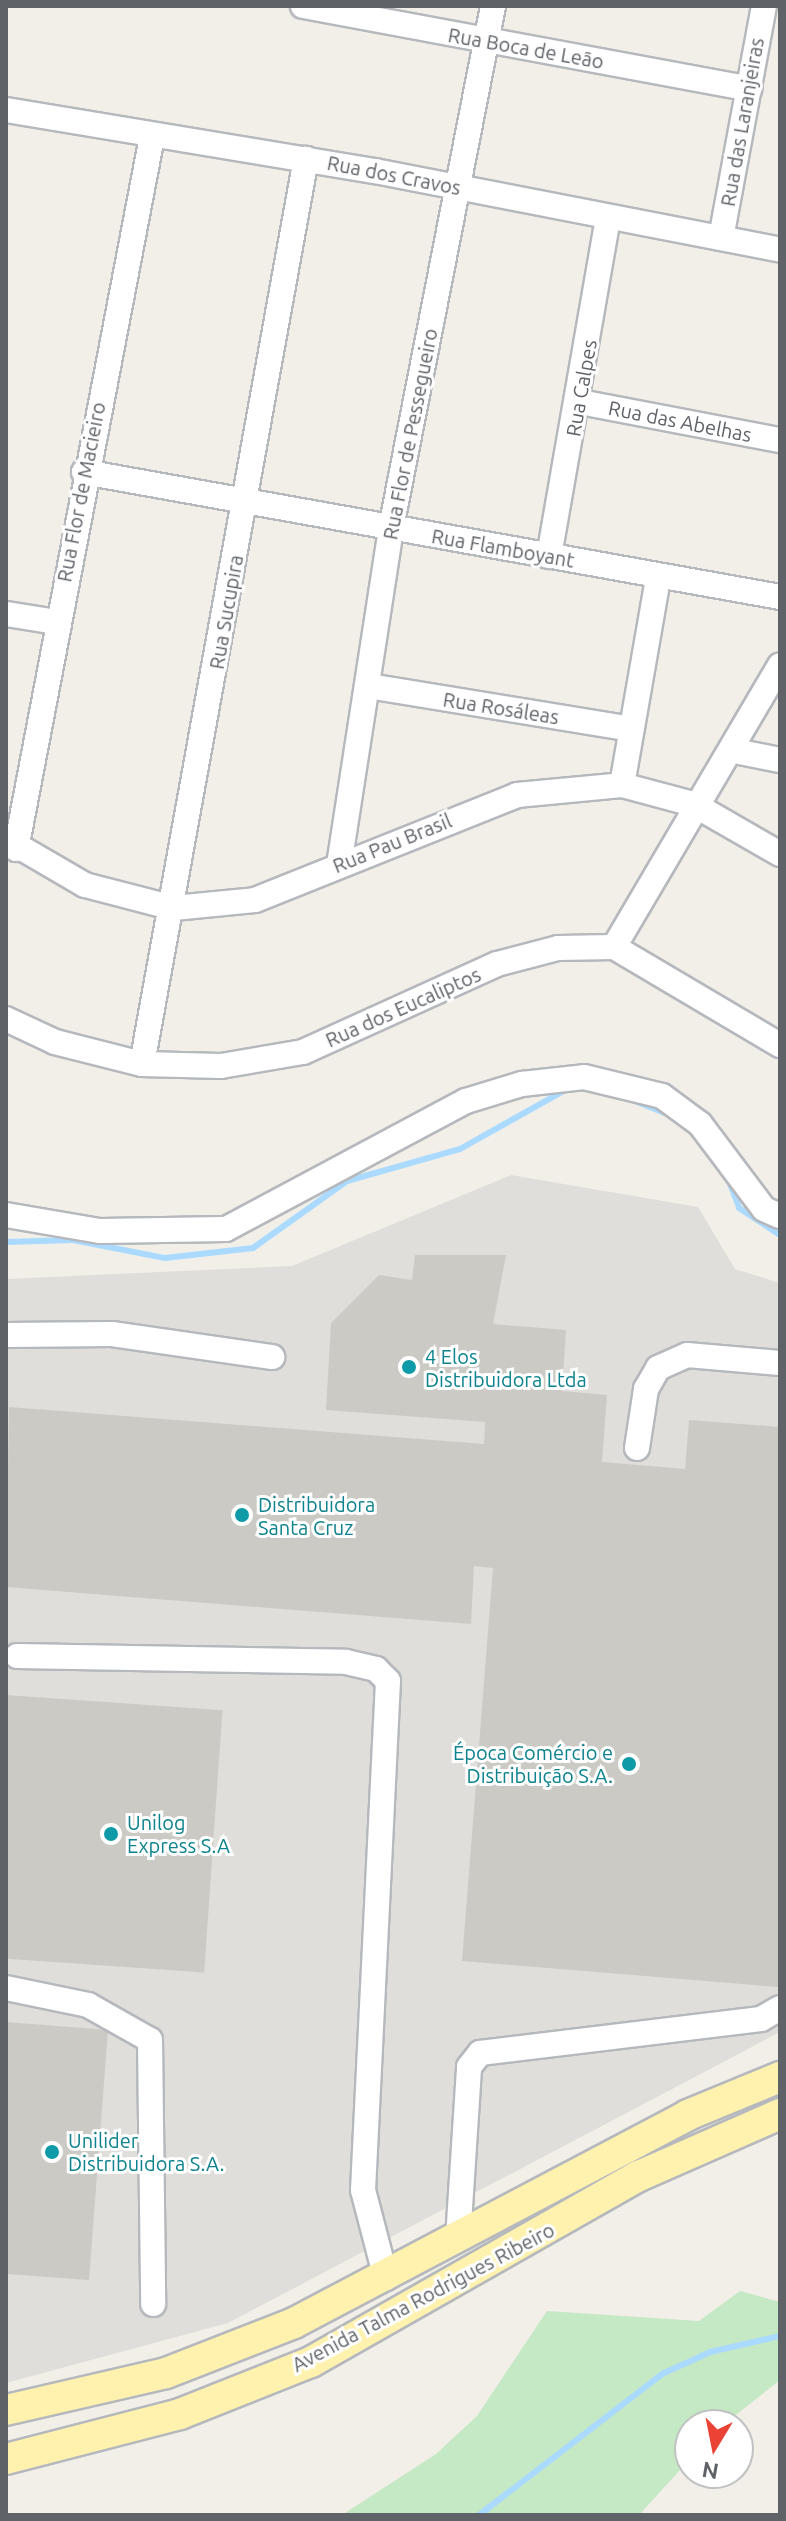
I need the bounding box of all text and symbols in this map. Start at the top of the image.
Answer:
street label: Rua Boca de Leão [446,22,606,74]
street label: Rua das Laranjeiras [715,36,769,208]
street label: Rua dos Cravos [325,150,463,200]
street label: Rua Flor de Pessegueiro [378,326,442,542]
street label: Rua Calpes [561,338,601,438]
street label: Rua das Abelhas [606,395,754,447]
street label: Rua Flor de Macieiro [52,400,110,584]
street label: Rua Flamboyant [430,524,576,572]
street label: Rua Sucupira [204,553,248,671]
street label: Rua Rosáleas [441,687,561,729]
street label: Rua Pau Brasil [329,808,455,878]
street label: Rua dos Eucaliptos [322,962,484,1052]
place label: 4 Elos Distribuidora Ltda [425,1344,587,1391]
marker: 4 Elos Distribuidora Ltda [400,1358,418,1376]
place label: Distribuidora Santa Cruz [258,1492,375,1539]
marker: Distribuidora Santa Cruz [233,1506,251,1524]
place label: Época Comércio e Distribuição S.A. [453,1740,613,1787]
marker: Época Comércio e Distribuição S.A. [620,1755,638,1773]
place label: Unilog Express S.A [127,1810,230,1857]
marker: Unilog Express S.A [102,1825,120,1843]
place label: Unilider Distribuidora S.A. [68,2128,224,2175]
marker: Unilider Distribuidora S.A. [43,2143,61,2161]
street label: Avenida Talma Rodrigues Ribeiro [288,2217,558,2377]
north arrow [674,2409,754,2489]
text: N [700,2457,720,2485]

